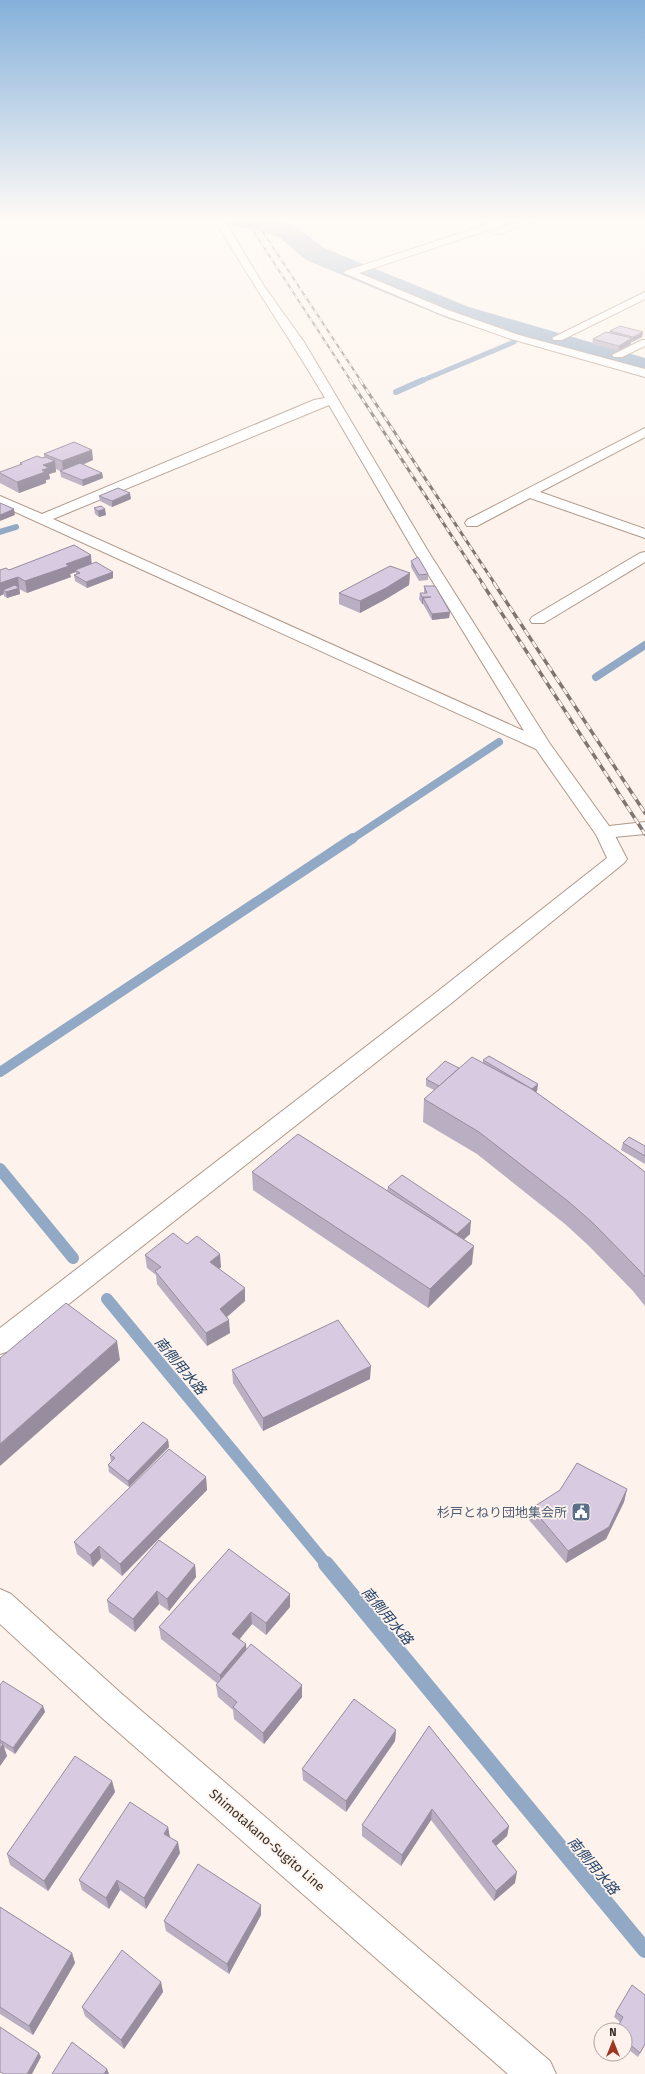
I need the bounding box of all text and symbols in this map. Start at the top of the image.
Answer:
water label: 南側用水路 [151,1334,210,1399]
public building icon: 杉戸とねり団地集会所 [570,1501,592,1523]
place label: 杉戸とねり団地集会所 [437,1505,567,1520]
water label: 南側用水路 [358,1584,417,1649]
street label: Shimotakano-Sugito Line [206,1786,328,1894]
water label: 南側用水路 [564,1834,623,1899]
north arrow [593,2022,633,2062]
text: N [609,2026,617,2039]

